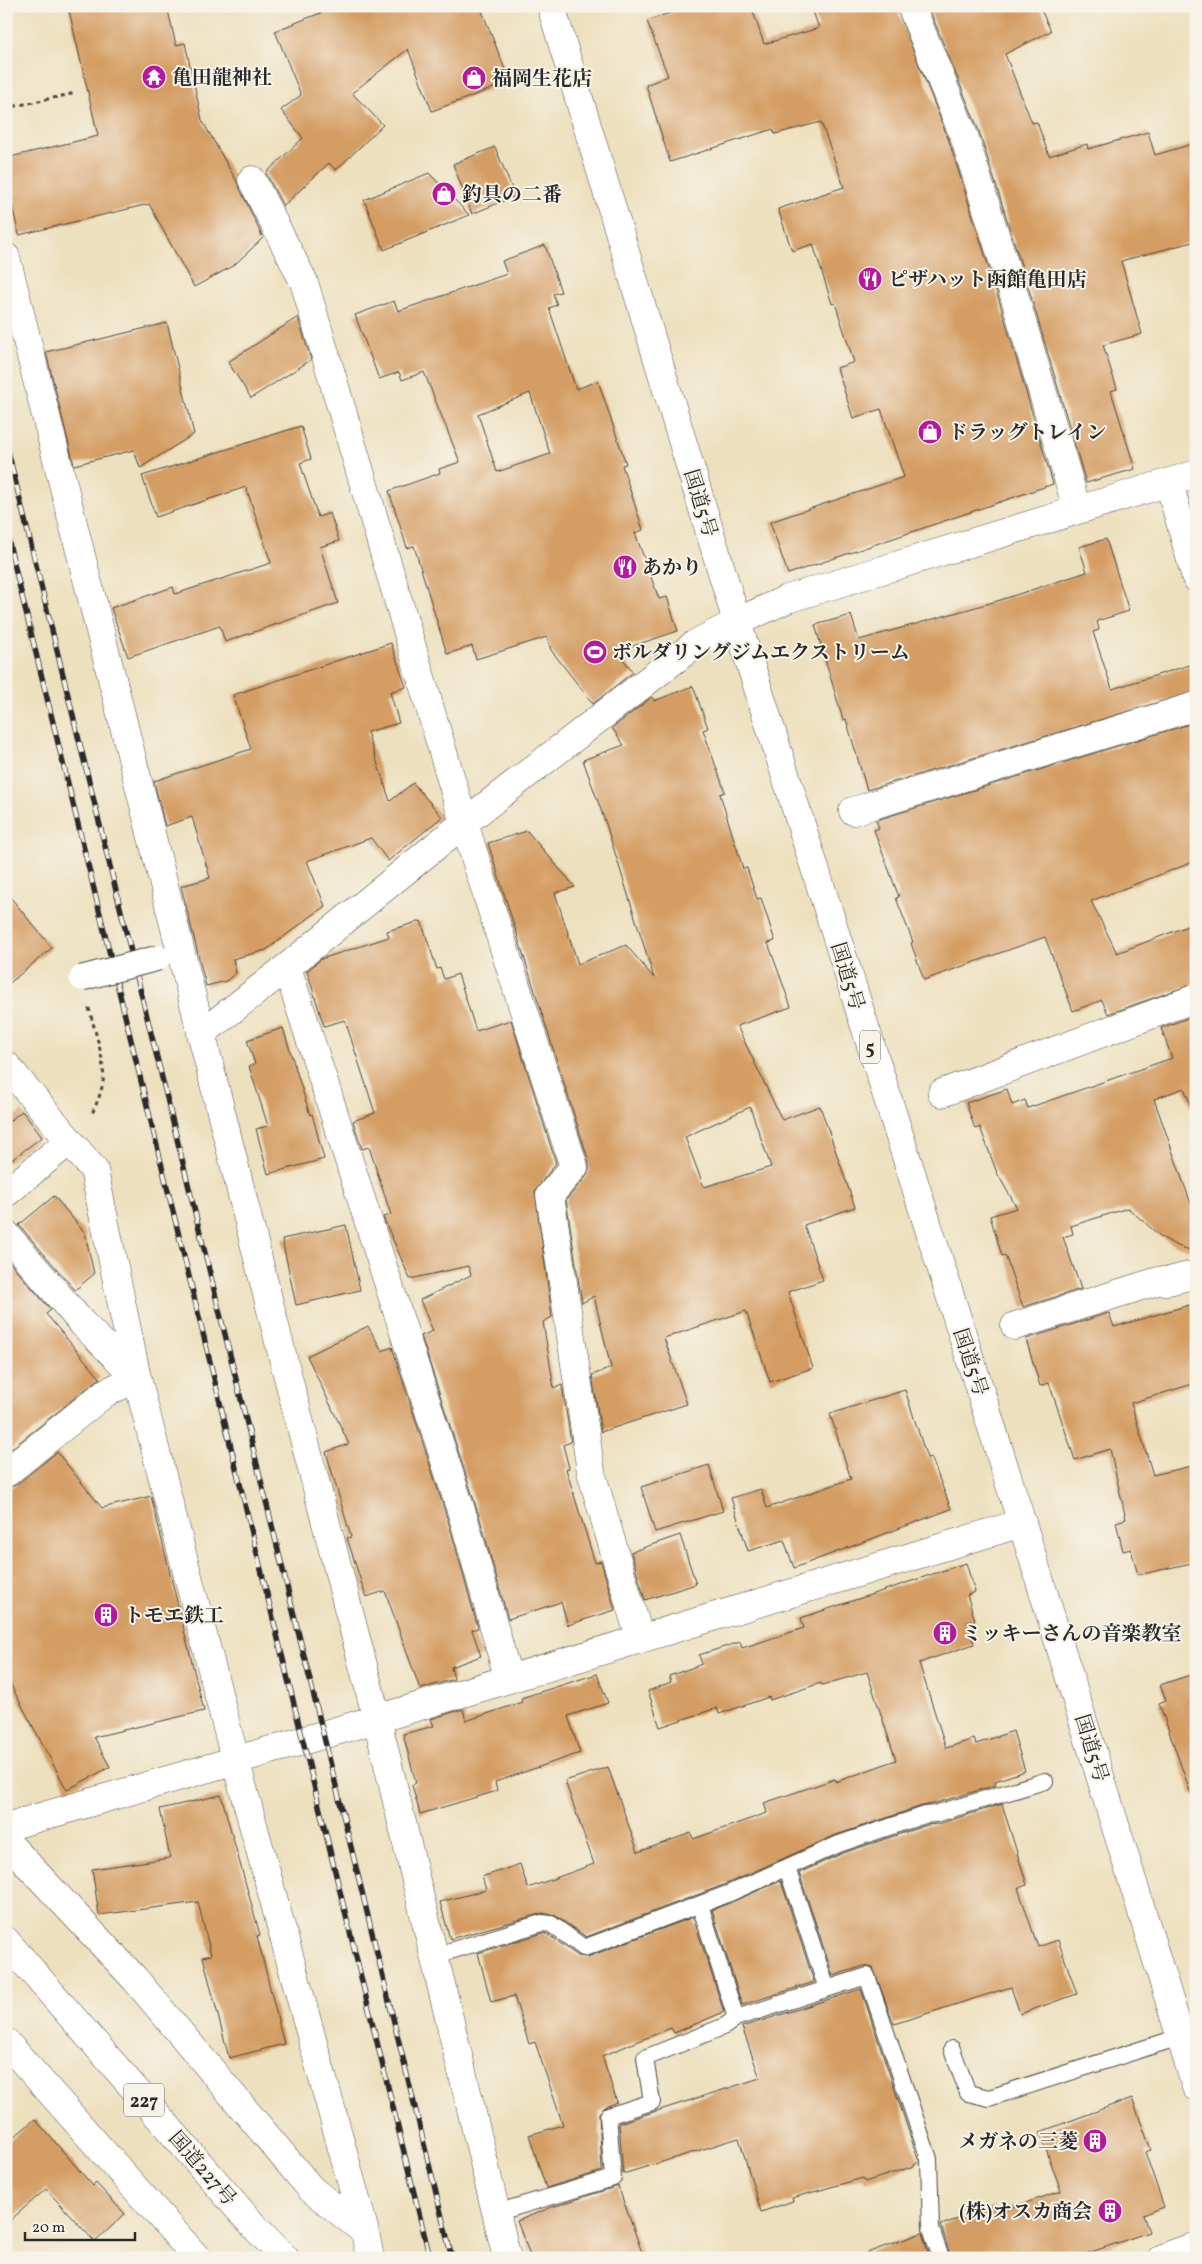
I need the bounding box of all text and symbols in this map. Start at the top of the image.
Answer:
temple icon: 亀田龍神社 [141,64,167,90]
place label: 亀田龍神社 [172,65,272,93]
shop icon: 福岡生花店 [461,65,487,91]
place label: 福岡生花店 [492,66,592,94]
shop icon: 釣具の二番 [431,181,457,207]
place label: 釣具の二番 [462,182,562,210]
restaurant icon: ピザハット函館亀田店 [857,266,883,292]
place label: ピザハット函館亀田店 [888,267,1087,295]
shop icon: ドラッグトレイン [917,419,943,445]
place label: ドラッグトレイン [948,420,1107,448]
street label: 国道5号 [676,466,723,541]
restaurant icon: あかり [612,554,638,580]
place label: あかり [642,555,702,583]
sports icon: ボルダリングジムエクストリーム [582,639,608,665]
place label: ボルダリングジムエクストリーム [612,640,910,668]
street label: 国道5号 [823,939,870,1014]
road number: 5 [860,1030,880,1064]
street label: 国道5号 [945,1325,993,1400]
building icon: トモエ鉄工 [93,1602,119,1628]
place label: トモエ鉄工 [124,1603,224,1631]
building icon: ミッキーさんの音楽教室 [932,1620,958,1646]
place label: ミッキーさんの音楽教室 [962,1621,1182,1649]
street label: 国道5号 [1067,1711,1114,1786]
road number: 227 [124,2084,164,2116]
street label: 国道227号 [161,2126,242,2213]
building icon: メガネの三菱 [1082,2128,1108,2154]
place label: メガネの三菱 [958,2129,1078,2157]
building icon: (株)オスカ商会 [1097,2198,1123,2224]
place label: (株)オスカ商会 [959,2199,1092,2227]
scale bar [25,2209,135,2241]
text: 20 m [32,2218,65,2239]

